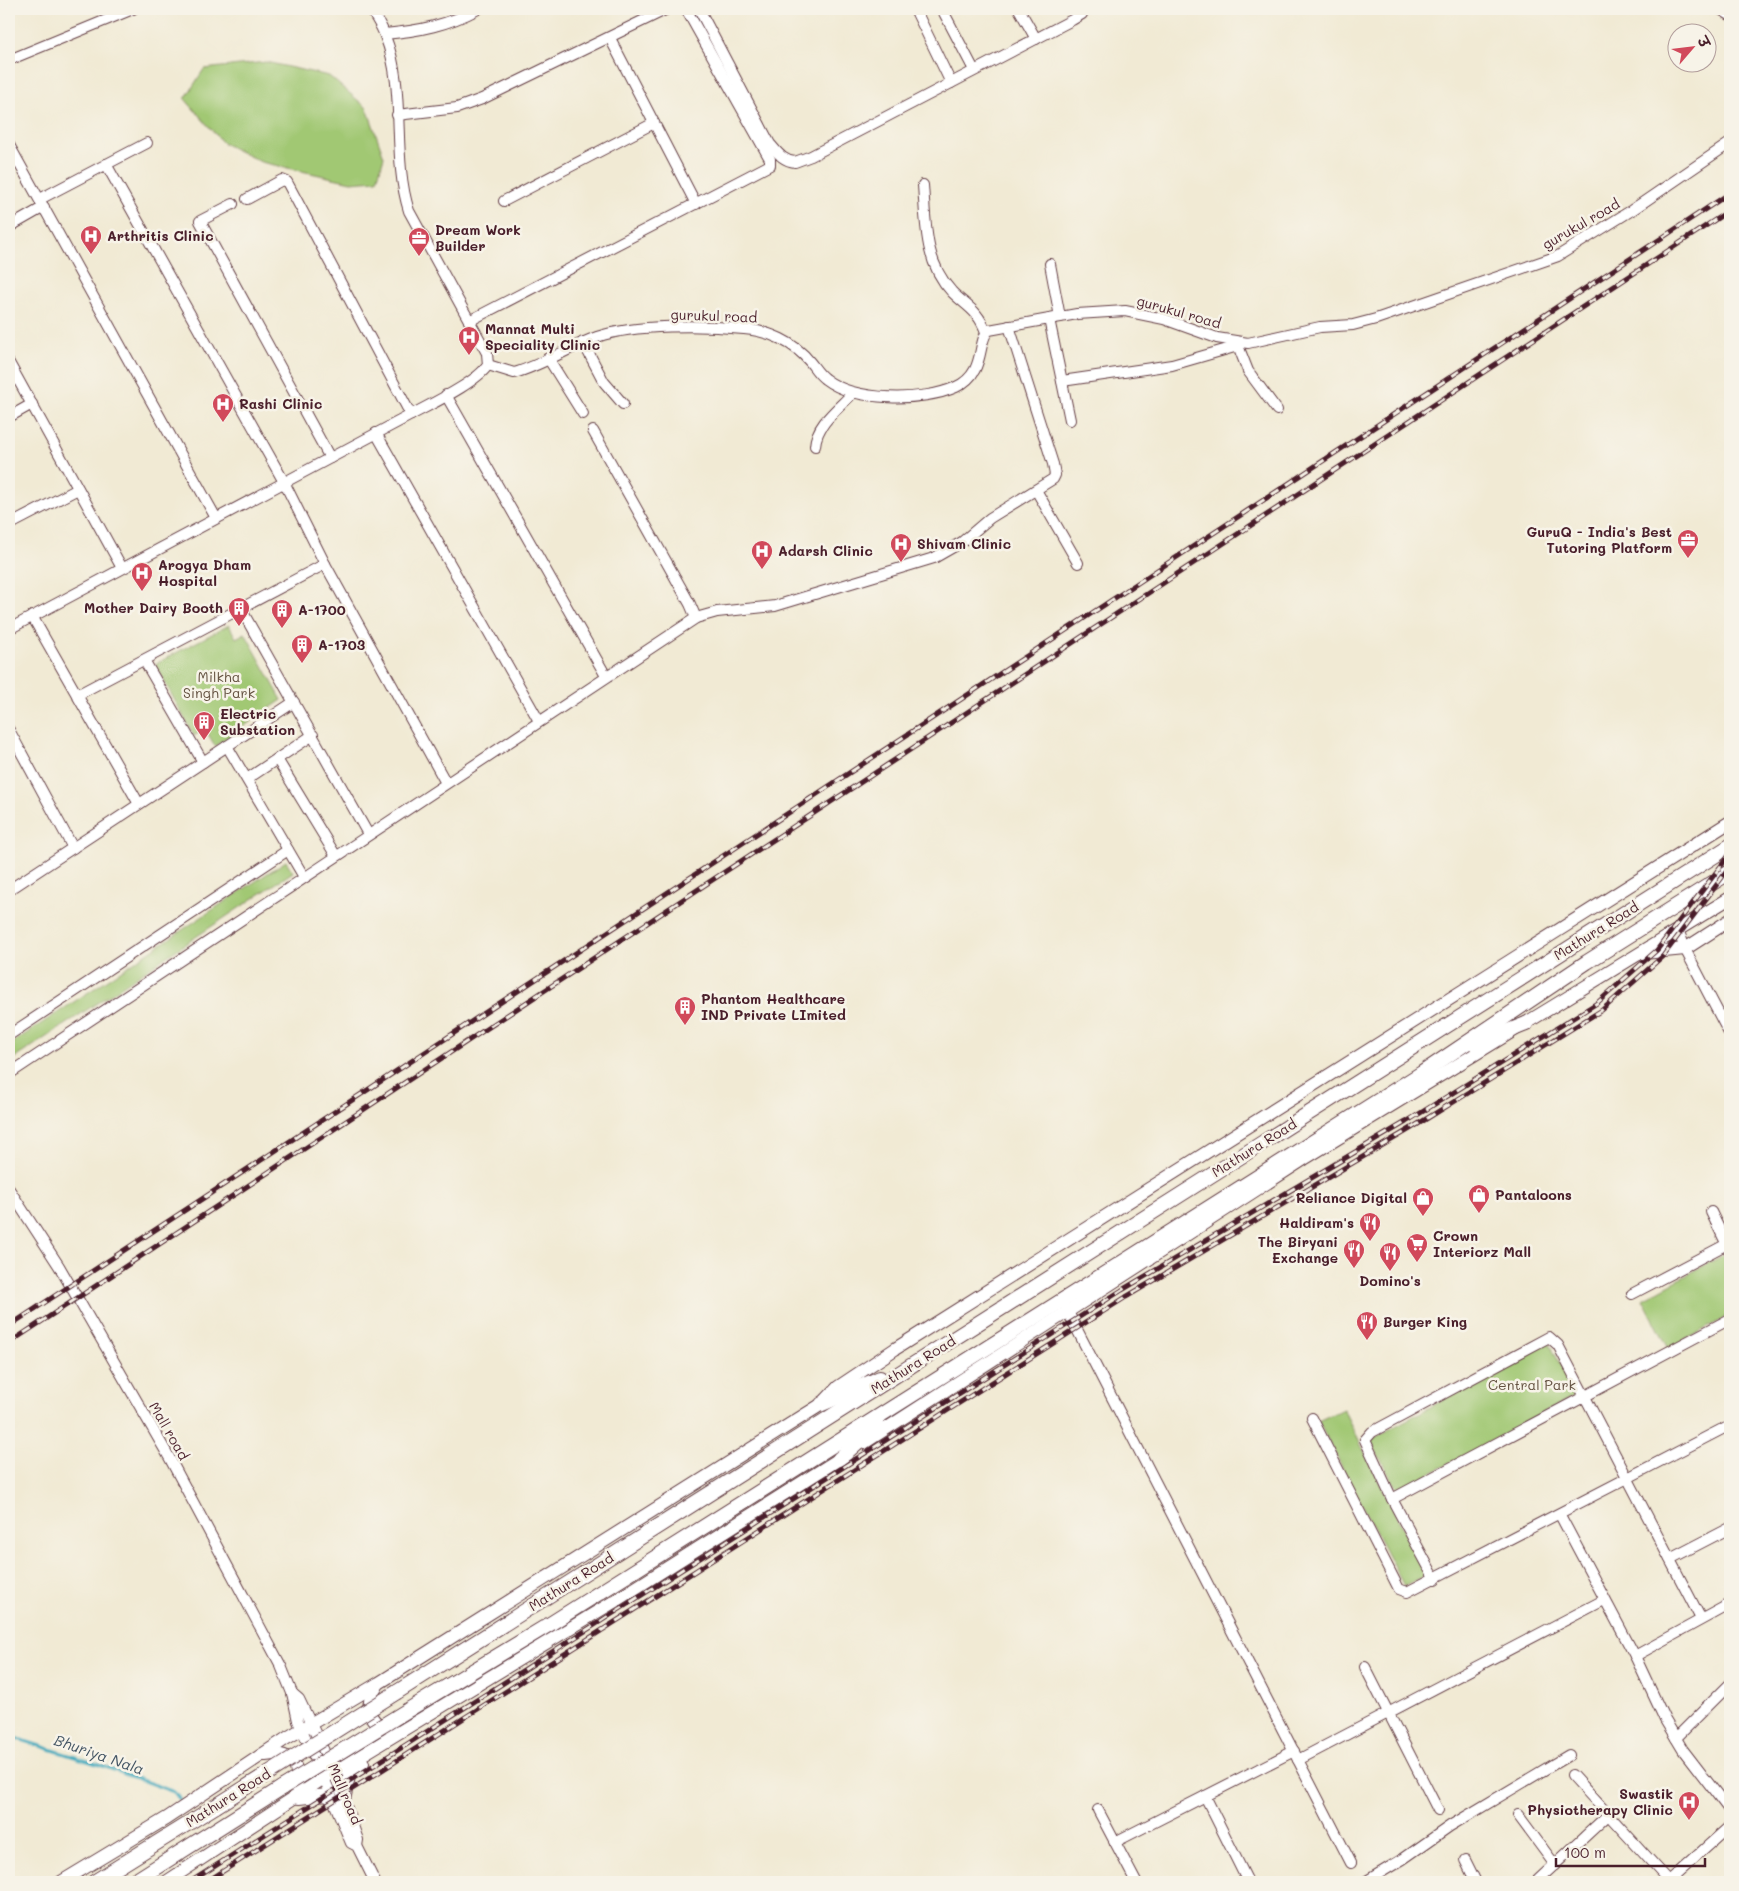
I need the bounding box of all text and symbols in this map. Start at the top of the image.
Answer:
north arrow [1666,22,1716,72]
text: उ [1692,31,1715,52]
street label: gurukul road [1539,194,1623,253]
place label: Dream Work Builder [435,220,521,255]
hospital icon: Arthritis Clinic [79,224,103,255]
place label: Arthritis Clinic [107,226,214,245]
office icon: Dream Work Builder [407,226,431,257]
street label: gurukul road [1135,290,1223,333]
street label: gurukul road [670,304,758,327]
place label: Mannat Multi Speciality Clinic [485,319,600,354]
hospital icon: Mannat Multi Speciality Clinic [457,325,481,356]
hospital icon: Rashi Clinic [211,392,235,423]
place label: Rashi Clinic [239,394,322,413]
place label: GuruQ - India's Best Tutoring Platform [1526,522,1672,557]
office icon: GuruQ - India's Best Tutoring Platform [1676,528,1700,559]
hospital icon: Shivam Clinic [889,532,913,563]
place label: Shivam Clinic [917,534,1011,553]
hospital icon: Adarsh Clinic [750,539,774,570]
place label: Adarsh Clinic [778,541,873,560]
place label: Arogya Dham Hospital [158,555,251,590]
hospital icon: Arogya Dham Hospital [130,561,154,592]
building icon: Mother Dairy Booth [227,596,251,627]
place label: Mother Dairy Booth [84,598,223,617]
building icon: A-1700 [270,598,294,629]
place label: A-1700 [298,600,346,619]
building icon: A-1703 [290,633,314,664]
place label: A-1703 [318,635,365,654]
park label: Milkha Singh Park [183,667,255,702]
place label: Electric Substation [220,704,295,739]
building icon: Electric Substation [192,710,216,741]
street label: Mathura Road [1550,897,1642,964]
place label: Phantom Healthcare IND Private LImited [701,989,846,1024]
building icon: Phantom Healthcare IND Private LImited [673,995,697,1026]
street label: Mathura Road [1208,1114,1300,1181]
shop icon: Pantaloons [1467,1183,1491,1214]
place label: Pantaloons [1495,1185,1572,1204]
shop icon: Reliance Digital [1411,1186,1435,1217]
place label: Reliance Digital [1296,1188,1407,1207]
restaurant icon: Haldiram's [1358,1211,1382,1242]
place label: Haldiram's [1279,1213,1354,1232]
place label: Crown Interiorz Mall [1433,1226,1531,1261]
place label: The Biryani Exchange [1258,1232,1338,1267]
supermarket icon: Crown Interiorz Mall [1405,1232,1429,1263]
restaurant icon: The Biryani Exchange [1342,1238,1366,1269]
restaurant icon: Domino's [1378,1241,1402,1272]
place label: Domino's [1359,1271,1421,1290]
restaurant icon: Burger King [1355,1310,1379,1341]
place label: Burger King [1383,1312,1467,1331]
street label: Mathura Road [867,1331,959,1398]
park label: Central Park [1488,1375,1576,1394]
street label: Mall road [145,1398,194,1463]
street label: Mathura Road [525,1548,617,1615]
water label: Bhuriya Nala [52,1729,147,1779]
street label: Mall road [324,1760,367,1827]
street label: Mathura Road [182,1764,274,1831]
place label: Swastik Physiotherapy Clinic [1527,1784,1673,1819]
hospital icon: Swastik Physiotherapy Clinic [1677,1790,1701,1821]
scale bar [1556,1836,1705,1868]
text: 100 m [1564,1842,1606,1862]

